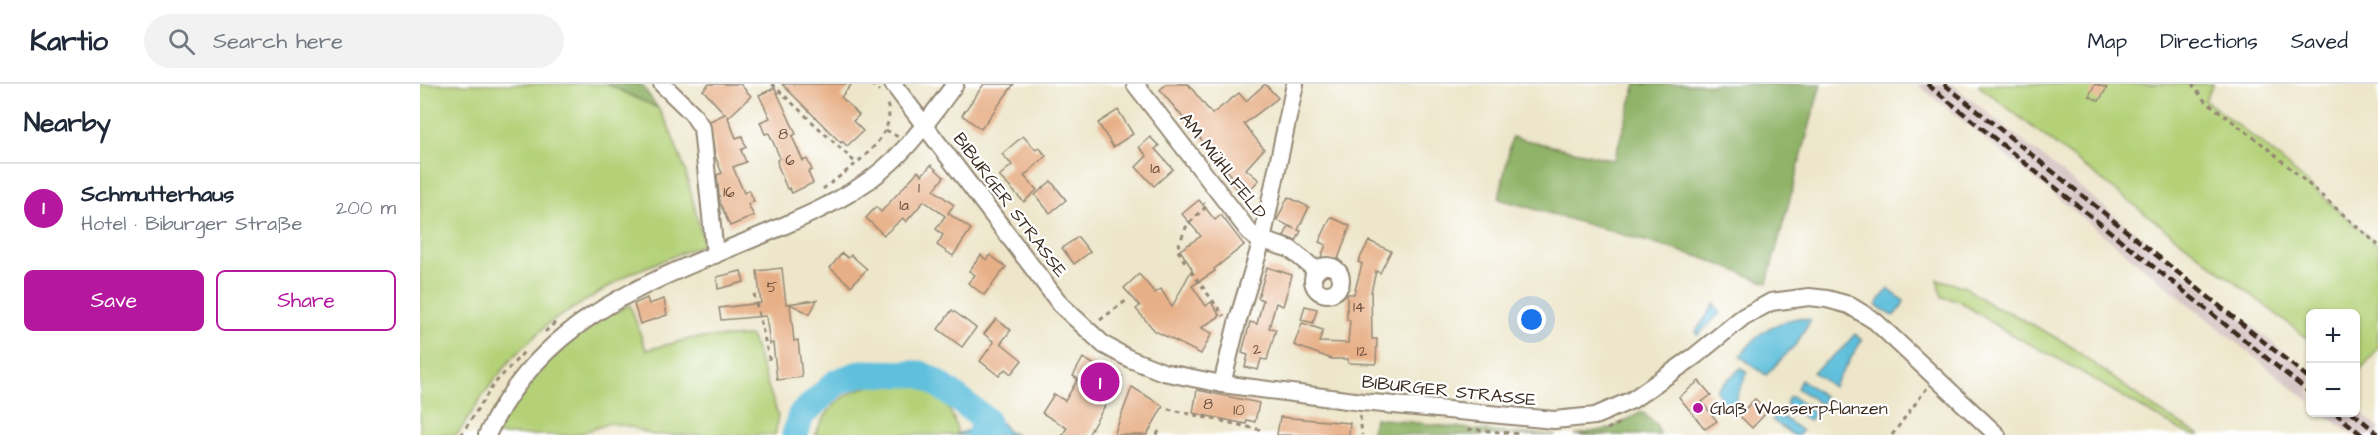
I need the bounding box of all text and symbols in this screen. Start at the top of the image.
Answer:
search box [144,14,564,68]
text: Kartio [30,22,108,61]
icon: search [165,25,198,58]
text: Search here [213,26,343,57]
text: Map [2087,27,2127,56]
text: Directions [2160,27,2258,56]
text: Saved [2291,27,2348,56]
text: Nearby [24,105,111,141]
street label: AM MÜHLFELD [1173,107,1273,225]
house number: 8 [778,124,788,145]
street label: BIBURGER STRASSE [947,127,1073,283]
house number: 6 [785,150,795,171]
house number: 1a [1150,158,1160,179]
house number: 1 [918,178,920,199]
text: Schmutterhaus [81,179,234,210]
house number: 16 [723,182,735,203]
text: 1 [42,194,45,222]
text: 200 m [336,194,396,222]
house number: 1a [899,195,909,216]
text: Hotel · Biburger Straße [81,210,302,238]
button: Save [24,270,204,331]
button: Share [216,270,396,331]
house number: 5 [767,277,778,298]
house number: 14 [1353,297,1365,318]
your location [1517,305,1546,334]
map controls [2306,309,2360,417]
button: + [2306,309,2360,363]
house number: 2 [1253,339,1262,360]
house number: 12 [1357,341,1368,362]
pin: 1 [1080,360,1120,404]
button: − [2306,363,2360,417]
street label: BIBURGER STRASSE [1361,369,1538,413]
house number: 8 [1203,394,1213,415]
place label: Glaß Wasserpflanzen [1710,396,1888,421]
house number: 10 [1233,400,1245,421]
marker: Glaß Wasserpflanzen [1691,401,1705,415]

